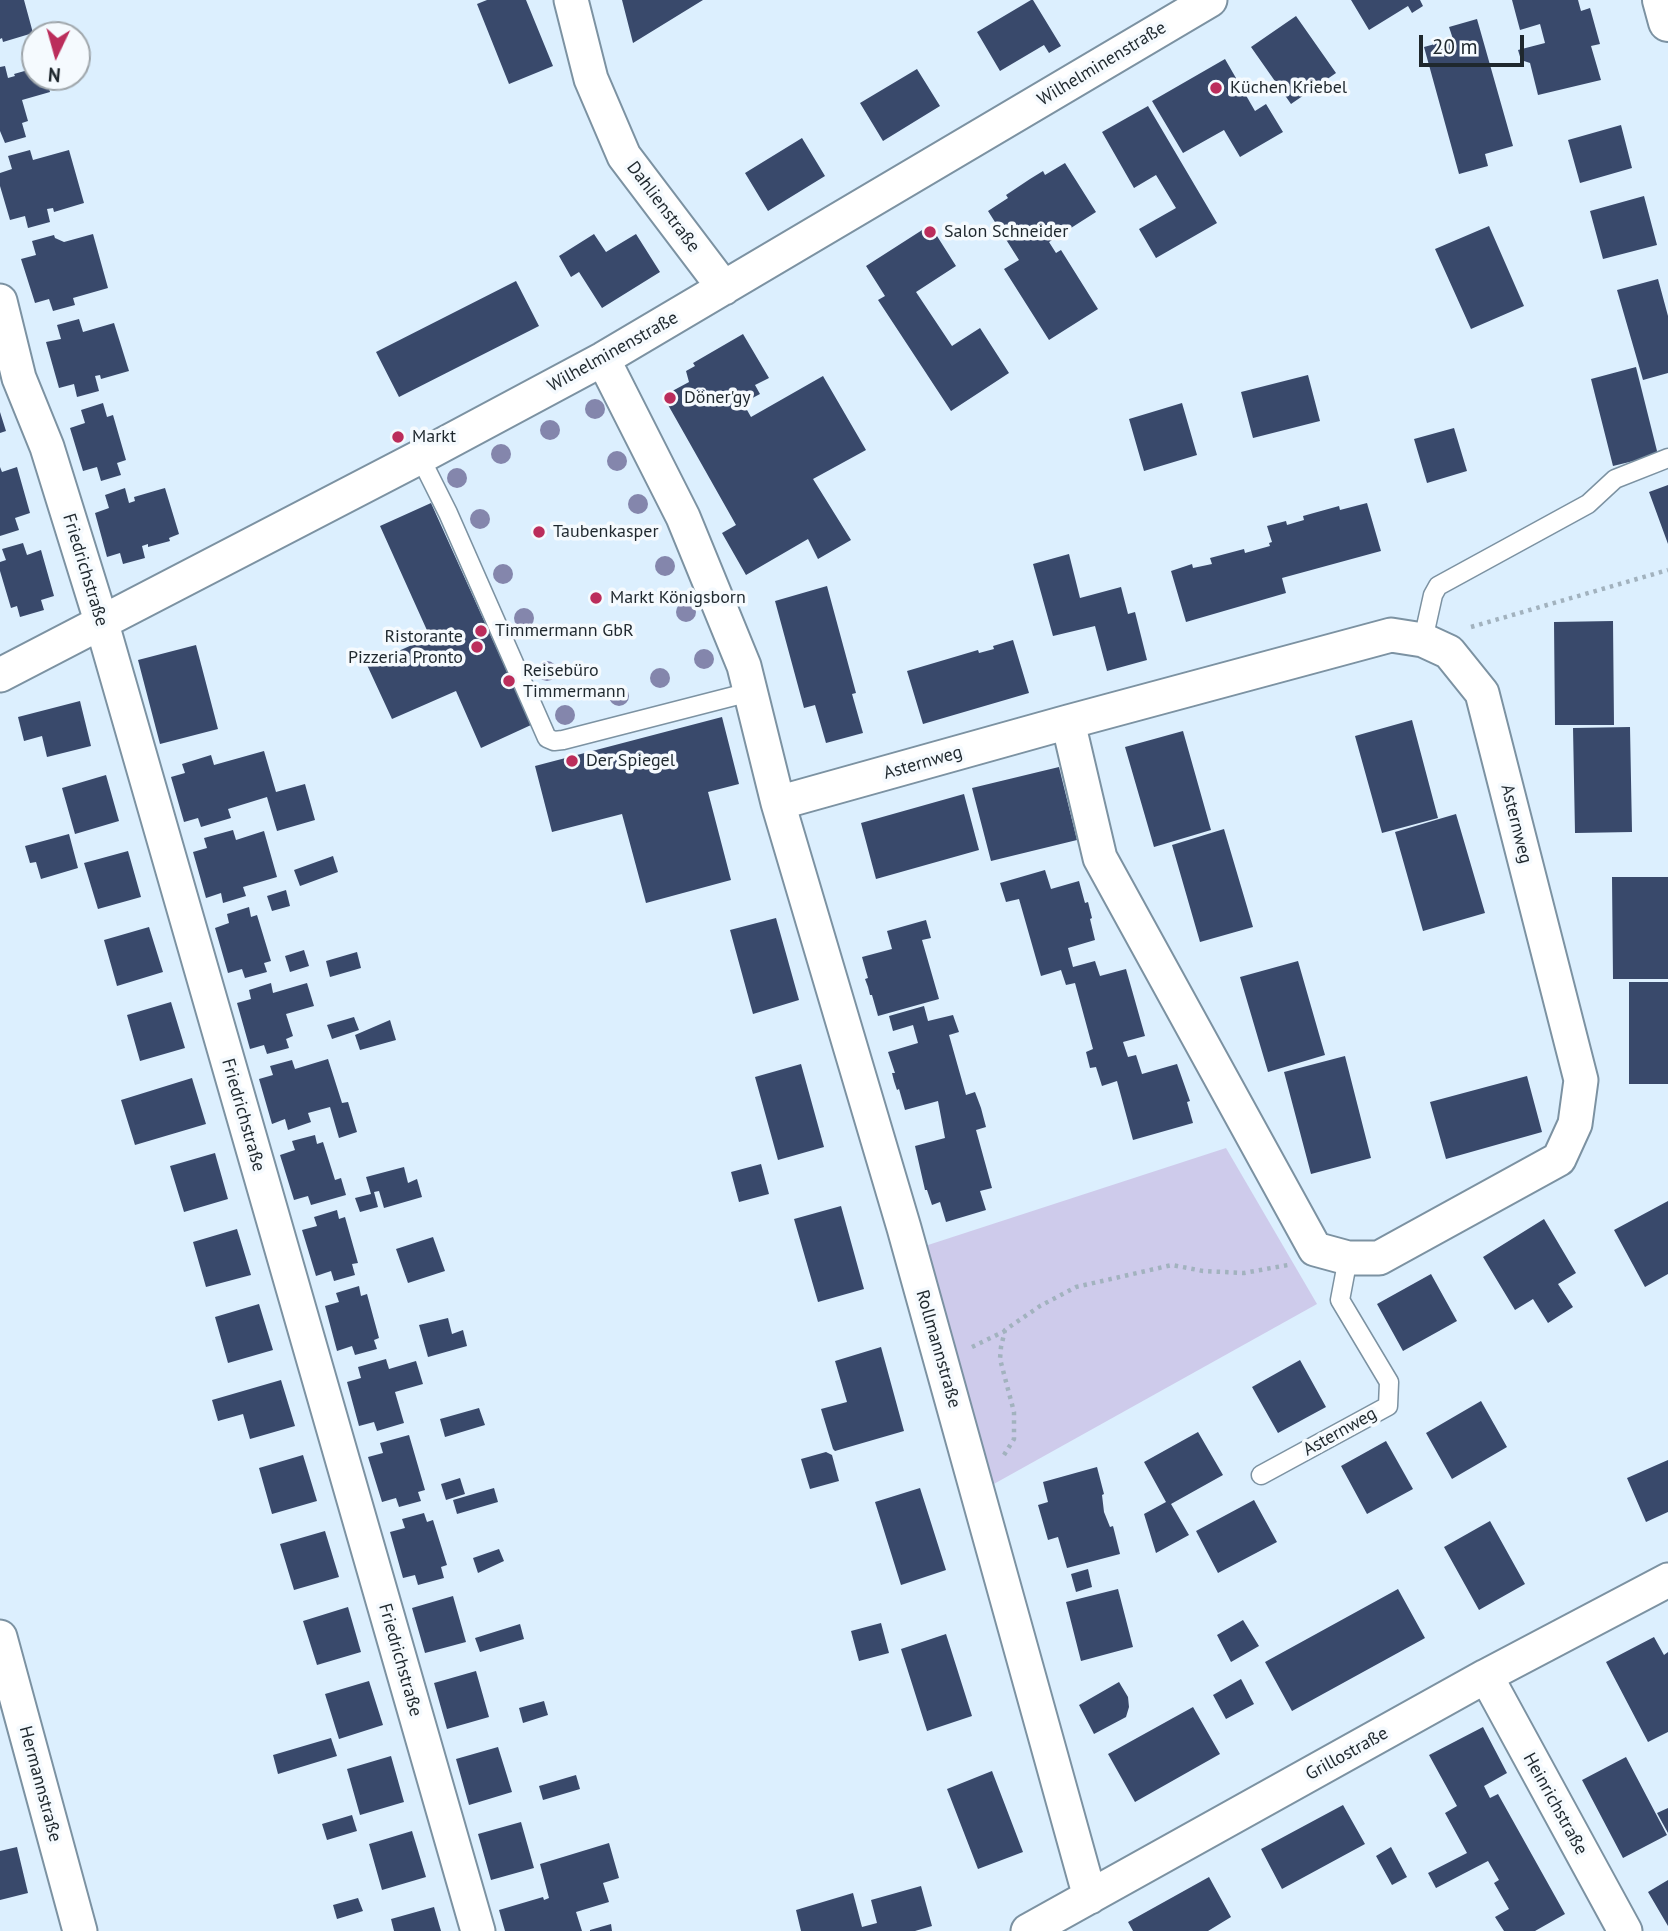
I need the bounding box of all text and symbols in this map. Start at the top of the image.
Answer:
street label: Wilhelminenstraße [1034,17,1170,111]
north arrow [21,21,91,91]
scale bar [1423,21,1528,65]
text: 20 m [1432,33,1478,60]
text: N [47,62,62,87]
place label: Küchen Kriebel [1230,77,1347,99]
marker: Küchen Kriebel [1208,80,1224,96]
street label: Dahlienstraße [622,157,704,257]
place label: Salon Schneider [944,221,1068,243]
marker: Salon Schneider [922,224,938,240]
street label: Wilhelminenstraße [544,307,682,397]
place label: Döner'gy [684,387,751,409]
marker: Döner'gy [662,390,678,406]
place label: Markt [412,426,456,448]
marker: Markt [390,429,406,445]
street label: Friedrichstraße [58,511,112,629]
place label: Taubenkasper [553,521,659,543]
marker: Taubenkasper [531,524,547,540]
place label: Markt Königsborn [610,587,746,609]
marker: Markt Königsborn [588,590,604,606]
place label: Timmermann GbR [495,620,634,642]
marker: Timmermann GbR [473,623,489,639]
place label: Ristorante Pizzeria Pronto [348,626,463,668]
marker: Ristorante Pizzeria Pronto [469,639,485,655]
place label: Reisebüro Timmermann [523,660,626,702]
marker: Reisebüro Timmermann [501,673,517,689]
street label: Asternweg [881,741,965,785]
place label: Der Spiegel [586,750,675,772]
marker: Der Spiegel [564,753,580,769]
street label: Asternweg [1496,782,1536,866]
street label: Friedrichstraße [217,1056,269,1174]
street label: Rollmannstraße [911,1287,965,1411]
street label: Asternweg [1299,1403,1381,1461]
street label: Friedrichstraße [374,1601,426,1719]
street label: Grillostraße [1302,1723,1392,1785]
street label: Hermannstraße [14,1724,66,1844]
street label: Heinrichstraße [1518,1749,1592,1859]

